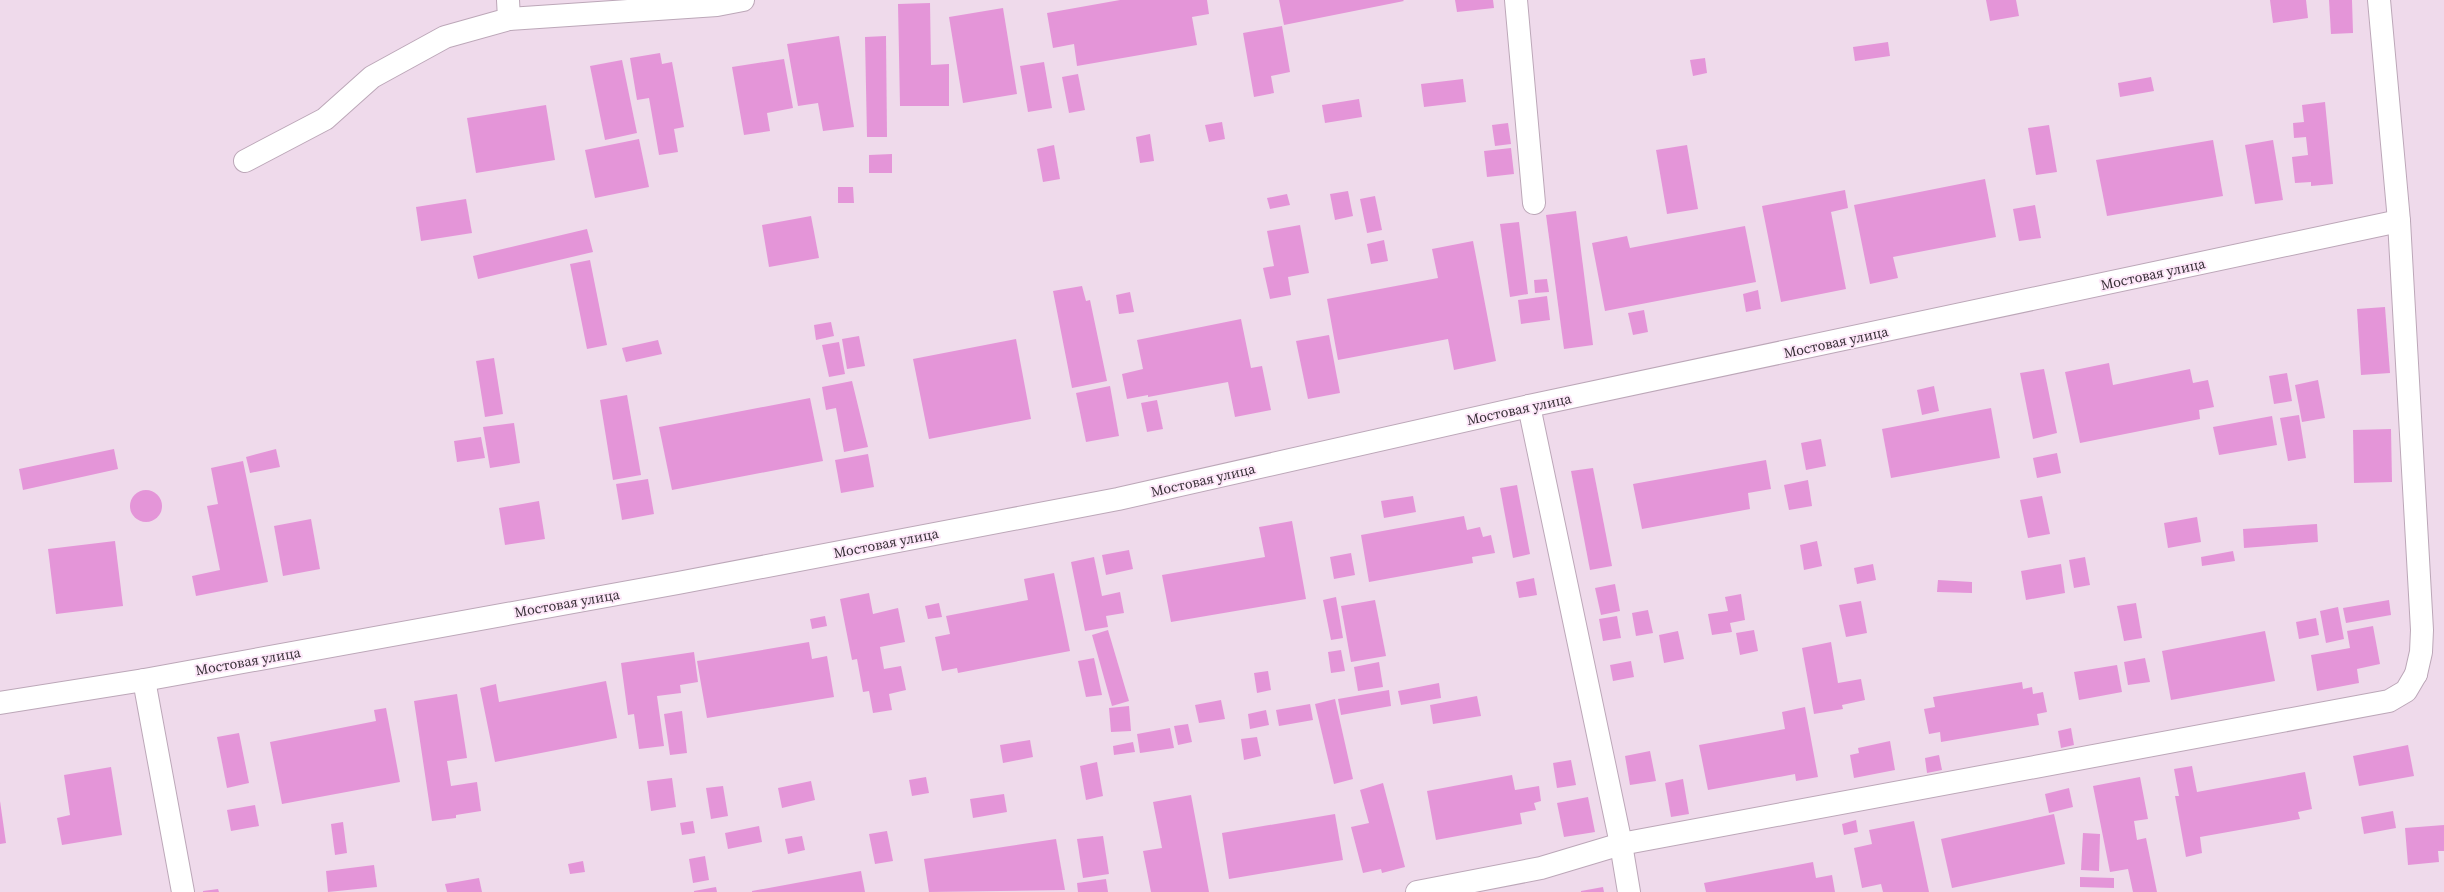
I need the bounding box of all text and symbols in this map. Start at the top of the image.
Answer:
street label: Мостовая улица [2099,253,2208,295]
street label: Мостовая улица [1782,321,1891,363]
street label: Мостовая улица [1465,388,1574,430]
street label: Мостовая улица [1149,458,1258,502]
street label: Мостовая улица [832,523,941,563]
street label: Мостовая улица [513,584,622,622]
street label: Мостовая улица [194,642,303,680]

